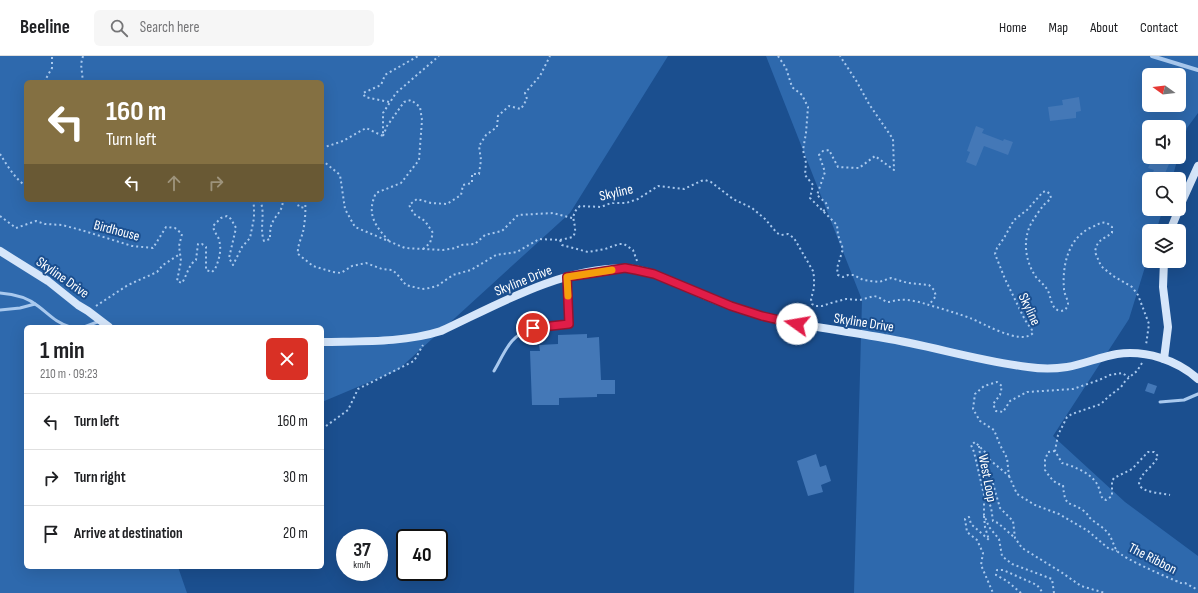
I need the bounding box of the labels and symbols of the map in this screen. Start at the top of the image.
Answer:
north arrow [1142,68,1186,112]
street label: Skyline [598,180,635,205]
street label: Birdhouse [92,216,142,245]
street label: Skyline Drive [33,253,92,302]
street label: Skyline Drive [492,261,554,300]
street label: Skyline [1015,290,1044,328]
position arrow [776,303,818,345]
street label: Skyline Drive [833,309,895,336]
pin [516,311,550,345]
street label: West Loop [975,453,1001,504]
speed limit sign: 40 [396,529,448,581]
street label: The Ribbon [1126,539,1180,578]

